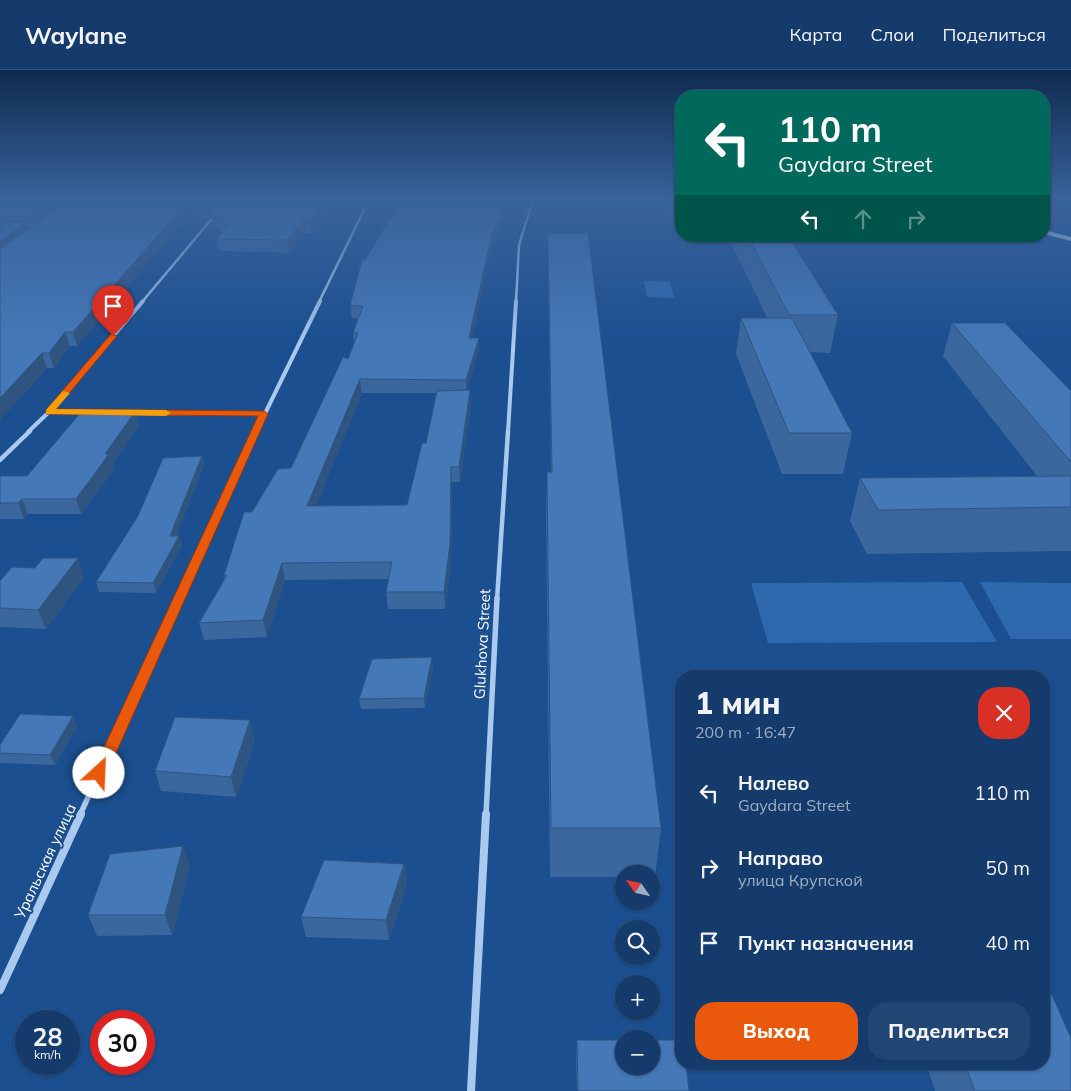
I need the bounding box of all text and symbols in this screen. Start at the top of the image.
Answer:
text: Waylane [25,20,127,50]
text: Карта [790,23,842,46]
text: Слои [870,23,915,46]
text: Поделиться [943,23,1046,46]
text: 110 m [778,107,882,151]
icon: left [695,110,760,175]
text: Gaydara Street [778,150,933,178]
icon: left [796,205,824,233]
icon: ahead [849,205,877,233]
icon: right [902,205,930,233]
pin [92,285,134,336]
icon: arrive [99,292,127,320]
street label: Glukhova Street [470,588,494,700]
text: 1 мин [695,684,781,722]
button: close [978,687,1030,739]
text: 200 m · 16:47 [695,722,796,742]
position arrow [72,746,124,798]
text: Налево [738,771,810,795]
icon: left [695,779,723,807]
text: 110 m [974,781,1030,805]
text: Gaydara Street [738,795,851,815]
street label: Уральская улица [10,800,80,923]
text: Направо [738,846,823,870]
icon: right [695,854,723,882]
text: 50 m [986,856,1030,880]
north arrow [615,865,660,910]
map controls [615,865,660,1075]
text: улица Крупской [738,870,863,890]
button: search [615,920,660,965]
icon: arrive [695,929,723,957]
text: Пункт назначения [738,931,914,955]
text: 40 m [986,931,1030,955]
button: + [615,975,660,1020]
button: Выход [695,1002,858,1060]
button: Поделиться [868,1002,1030,1060]
speed limit sign: 30 [90,1010,155,1075]
text: 28 [32,1021,63,1052]
button: − [615,1030,660,1075]
text: km/h [34,1047,61,1062]

